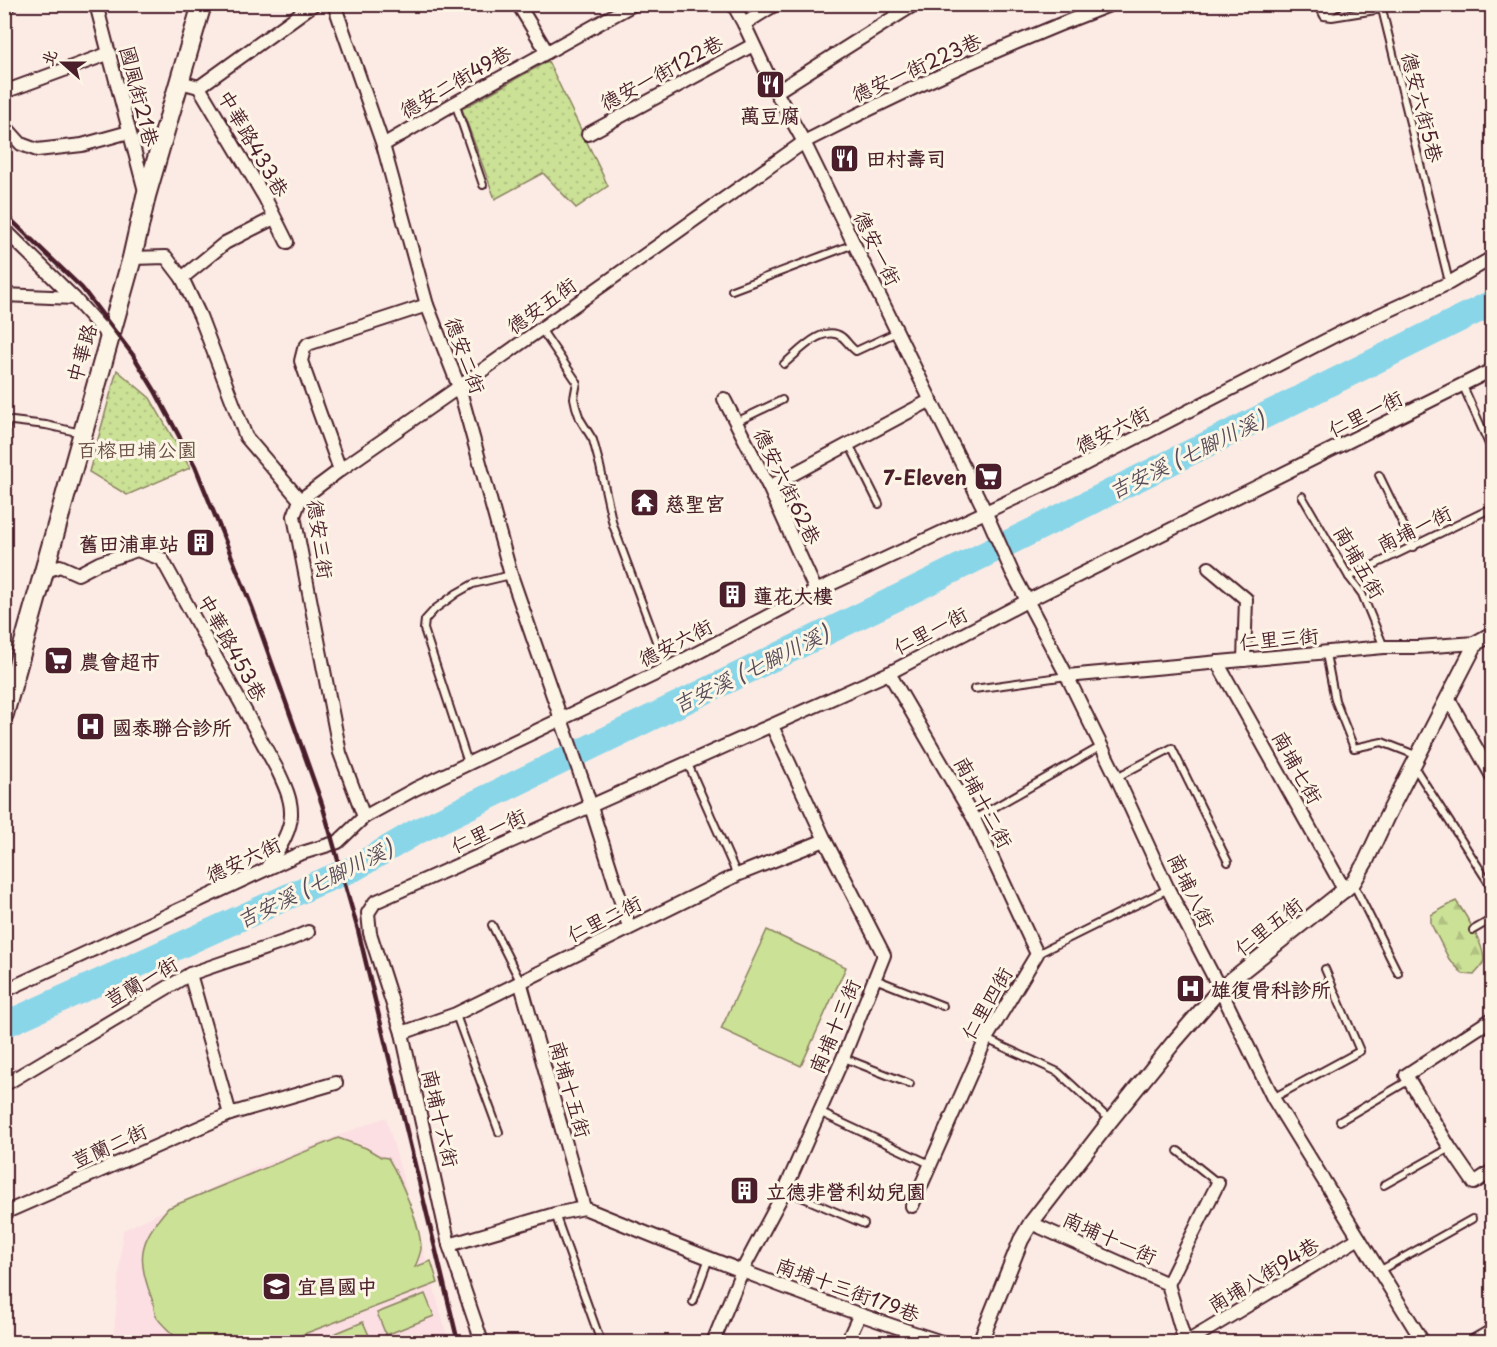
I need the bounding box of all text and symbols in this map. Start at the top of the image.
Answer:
street label: 德安一街223巷 [846,24,987,109]
street label: 德安一街122巷 [594,26,729,117]
north arrow [33,33,93,93]
street label: 德安二街49巷 [394,36,517,125]
street label: 國風街21巷 [113,42,167,151]
text: 北 [34,45,62,69]
street label: 德安六街5巷 [1395,49,1451,166]
restaurant icon: 萬豆腐 [754,69,786,101]
street label: 中華路433巷 [211,84,297,203]
place label: 萬豆腐 [740,100,800,130]
restaurant icon: 田村壽司 [829,142,861,174]
place label: 田村壽司 [866,143,946,173]
street label: 德安一街 [847,205,909,291]
street label: 德安五街 [500,269,582,341]
street label: 德安二街 [438,312,494,398]
street label: 中華路 [58,319,104,386]
street label: 仁里一街 [1322,382,1408,444]
street label: 德安六街 [1070,397,1154,461]
water label: 吉安溪 (七腳川溪) [1102,401,1271,506]
street label: 德安六街62巷 [747,423,830,550]
park label: 百榕田埔公園 [77,434,197,464]
supermarket icon: 7-Eleven [972,461,1004,493]
place label: 7-Eleven [883,462,967,492]
temple icon: 慈聖宮 [628,487,660,519]
place label: 慈聖宮 [665,488,725,518]
street label: 德安三街 [301,497,341,581]
street label: 南埔一街 [1371,497,1457,559]
street label: 南埔五街 [1327,520,1393,604]
building icon: 舊田浦車站 [184,527,216,559]
place label: 舊田浦車站 [79,528,179,558]
building icon: 蓮花大樓 [716,579,748,611]
place label: 蓮花大樓 [753,580,833,610]
street label: 中華路453巷 [191,588,275,707]
street label: 仁里一街 [888,598,972,662]
street label: 德安六街 [633,610,717,674]
water label: 吉安溪 (七腳川溪) [666,615,835,720]
street label: 仁里三街 [1238,620,1320,656]
supermarket icon: 農會超市 [43,645,75,677]
place label: 農會超市 [80,646,160,676]
hospital icon: 國泰聯合診所 [75,711,107,743]
place label: 國泰聯合診所 [112,712,232,742]
street label: 南埔七街 [1265,725,1331,809]
street label: 南埔十二街 [947,751,1021,853]
street label: 仁里一街 [445,800,531,860]
street label: 德安六街 [200,829,286,889]
water label: 吉安溪 (七腳川溪) [230,830,399,935]
street label: 南埔八街 [1161,847,1223,933]
street label: 仁里二街 [561,887,647,949]
street label: 仁里五街 [1227,890,1309,962]
street label: 荳蘭一街 [99,948,183,1014]
street label: 仁里四街 [953,961,1019,1045]
hospital icon: 雄復骨科診所 [1174,973,1206,1005]
street label: 南埔十三街 [801,974,867,1078]
place label: 雄復骨科診所 [1211,974,1331,1004]
street label: 南埔十五街 [543,1037,599,1141]
street label: 南埔十六街 [415,1066,467,1170]
street label: 荳蘭二街 [66,1115,152,1175]
building icon: 立德非營利幼兒園 [729,1175,761,1207]
place label: 立德非營利幼兒園 [766,1176,926,1206]
street label: 南埔十一街 [1058,1203,1162,1271]
street label: 南埔八街94巷 [1202,1228,1325,1319]
street label: 南埔十三街179巷 [772,1249,925,1329]
school or university icon: 宜昌國中 [260,1270,292,1302]
place label: 宜昌國中 [297,1271,377,1301]

